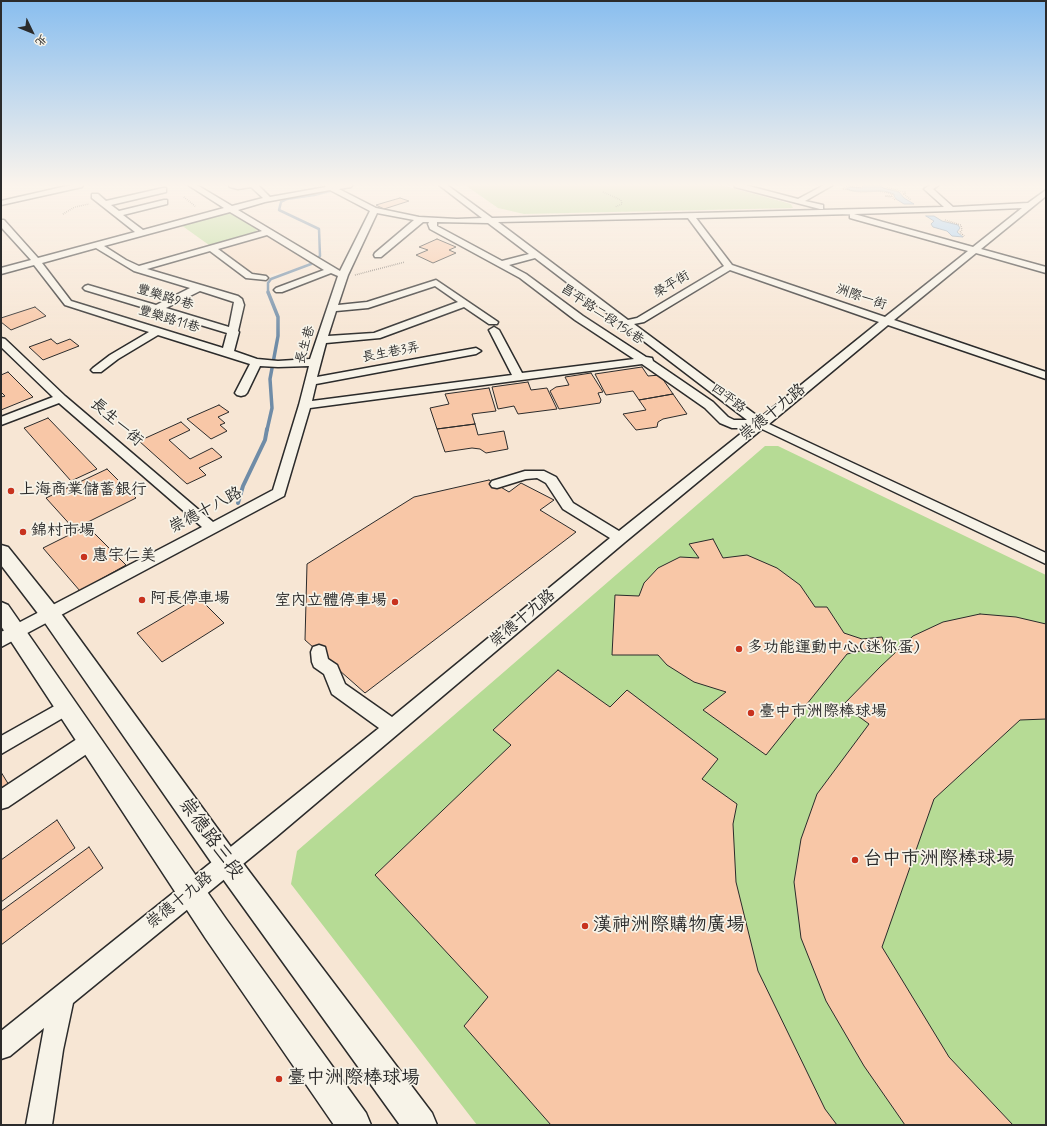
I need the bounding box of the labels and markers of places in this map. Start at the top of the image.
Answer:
place label: 上海商業儲蓄銀行 [19,481,147,501]
marker: 上海商業儲蓄銀行 [6,486,16,496]
place label: 錦村市場 [31,522,95,542]
marker: 錦村市場 [18,527,28,537]
place label: 惠宇仁美 [92,547,156,567]
marker: 惠宇仁美 [79,552,89,562]
place label: 阿長停車場 [150,590,230,610]
place label: 室內立體停車場 [275,592,387,612]
marker: 阿長停車場 [137,595,147,605]
marker: 室內立體停車場 [390,597,400,607]
place label: 多功能運動中心(迷你蛋) [747,639,920,659]
marker: 多功能運動中心(迷你蛋) [734,644,744,654]
place label: 臺中市洲際棒球場 [759,703,887,723]
marker: 臺中市洲際棒球場 [746,708,756,718]
place label: 台中市洲際棒球場 [863,849,1015,871]
marker: 台中市洲際棒球場 [850,855,860,865]
place label: 漢神洲際購物廣場 [593,915,745,937]
marker: 漢神洲際購物廣場 [580,921,590,931]
place label: 臺中洲際棒球場 [287,1068,420,1090]
marker: 臺中洲際棒球場 [274,1074,284,1084]

